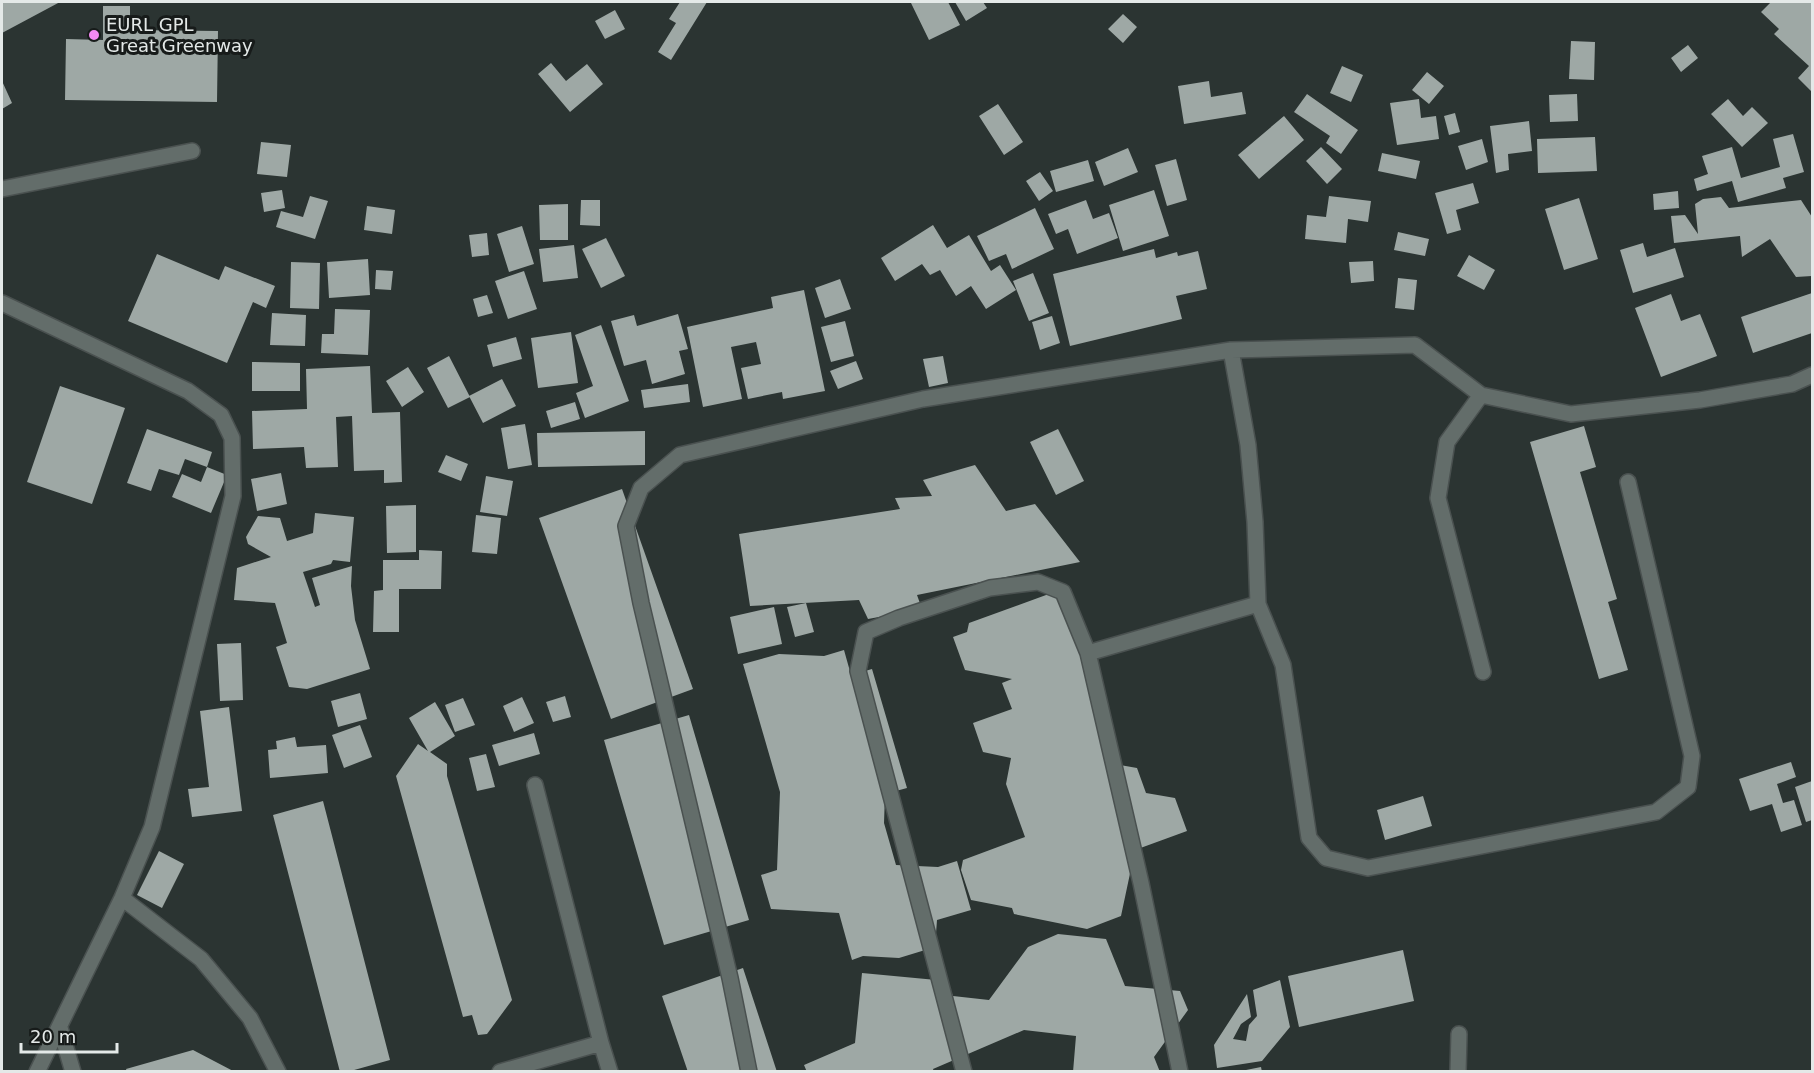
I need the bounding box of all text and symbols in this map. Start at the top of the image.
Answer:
place label: EURL GPL Great Greenway [106,14,253,56]
marker: EURL GPL Great Greenway [87,28,101,42]
scale bar [21,1016,117,1054]
text: 20 m [30,1026,76,1047]

